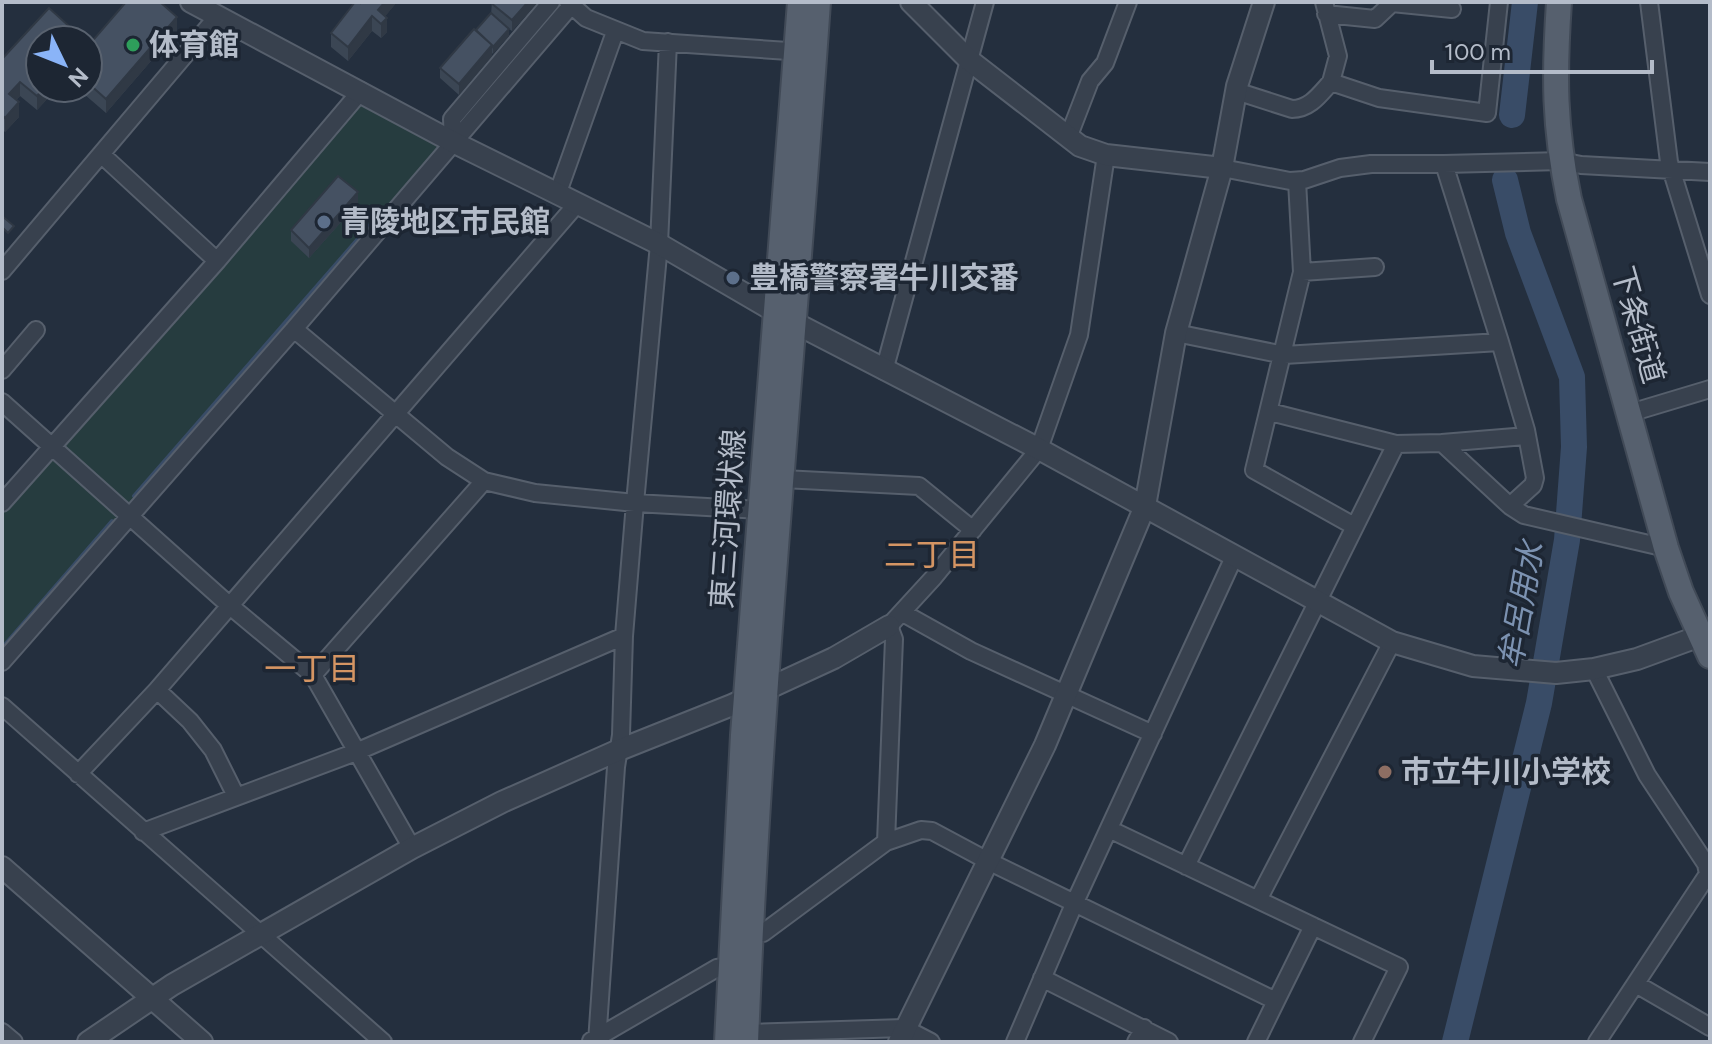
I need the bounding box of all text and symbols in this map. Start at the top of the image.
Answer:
north arrow [24,24,104,104]
scale bar [1432,24,1652,74]
place label: 体育館 [149,26,239,63]
marker: 体育館 [124,36,142,54]
text: 100 m [1444,37,1511,66]
text: N [63,62,94,93]
place label: 青陵地区市民館 [340,203,550,240]
marker: 青陵地区市民館 [315,213,333,231]
place label: 豊橋警察署牛川交番 [749,259,1019,296]
street label: 下条街道 [1604,262,1673,388]
marker: 豊橋警察署牛川交番 [724,269,742,287]
street label: 東三河環状線 [703,428,752,610]
district label: 二丁目 [884,536,980,574]
water label: 牟呂用水 [1491,536,1551,671]
district label: 一丁目 [264,650,360,688]
place label: 市立牛川小学校 [1401,753,1611,790]
marker: 市立牛川小学校 [1376,763,1394,781]

